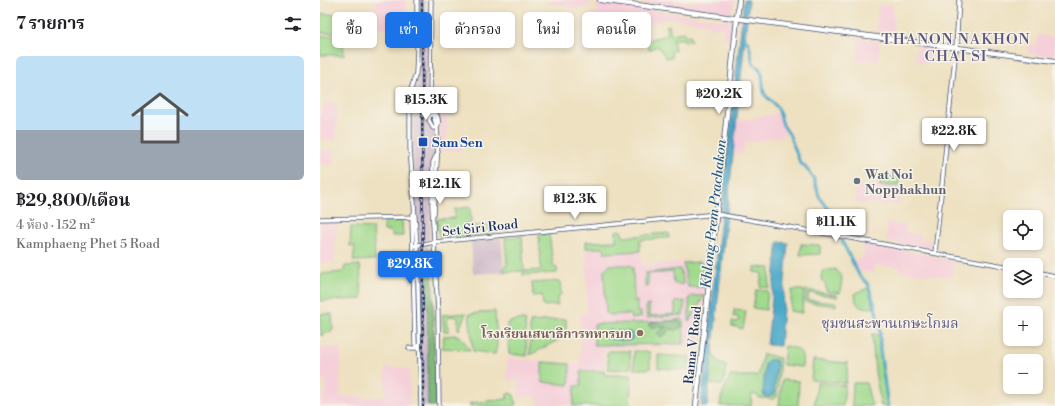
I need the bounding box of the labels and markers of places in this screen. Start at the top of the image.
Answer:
pin: ฿20.2K [686,81,752,115]
pin: ฿15.3K [393,87,459,121]
pin: ฿22.8K [921,118,987,152]
place label: Sam Sen [432,135,483,151]
marker: Sam Sen [417,136,429,148]
place label: Wat Noi Nopphakhun [864,167,946,198]
pin: ฿12.1K [407,171,473,205]
marker: Wat Noi Nopphakhun [852,176,862,186]
pin: ฿12.3K [542,186,608,220]
pin: ฿11.1K [803,209,869,243]
pin: ฿29.8K [377,251,443,285]
place label: โรงเรียนเสนาธิการทหารบก [480,325,632,342]
marker: โรงเรียนเสนาธิการทหารบก [635,328,645,338]

